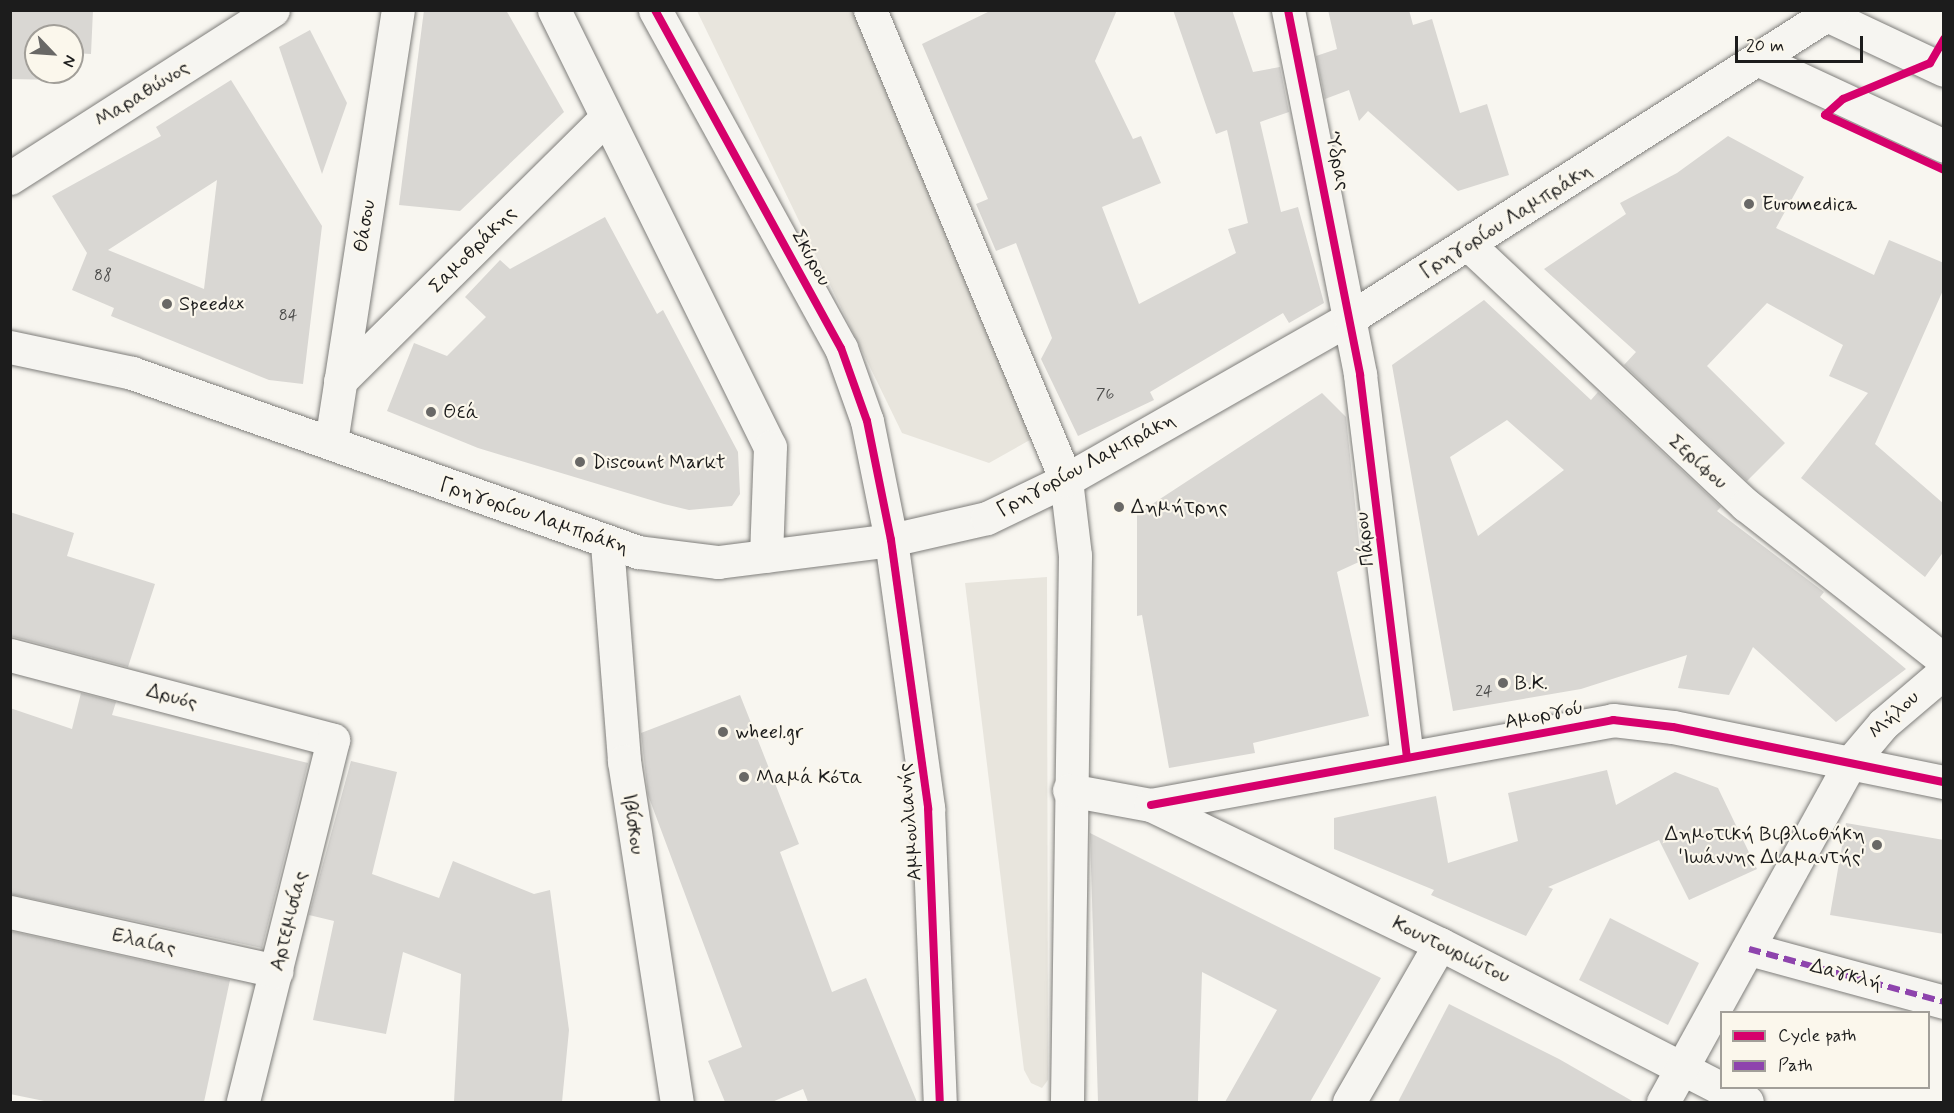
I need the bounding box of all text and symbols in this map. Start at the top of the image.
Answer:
north arrow [24,24,84,84]
scale bar [1738,24,1866,62]
text: 20 m [1746,34,1784,58]
text: N [57,52,81,70]
street label: Μαραθώνος [90,56,194,132]
street label: Ύδρας [1319,130,1355,192]
street label: Γρηγορίου Λαμπράκη [1416,158,1596,284]
place label: Euromedica [1762,192,1857,216]
marker: Euromedica [1740,195,1758,213]
street label: Θάσου [349,198,381,254]
street label: Σαμοθράκης [424,201,522,299]
street label: Σκύρου [786,226,836,290]
house number: 88 [94,266,112,286]
place label: Speedex [179,292,244,316]
marker: Speedex [160,297,174,311]
house number: 84 [279,306,297,326]
house number: 76 [1096,385,1114,405]
place label: Θεά [443,400,478,424]
marker: Θεά [424,405,438,419]
street label: Γρηγορίου Λαμπράκη [993,408,1179,522]
street label: Σερίφου [1664,430,1732,494]
place label: Discount Markt [592,450,727,474]
marker: Discount Markt [573,455,587,469]
street label: Γρηγορίου Λαμπράκη [436,472,632,560]
place label: Δημήτρης [1131,495,1228,519]
marker: Δημήτρης [1112,500,1126,514]
street label: Πάρου [1350,510,1380,568]
place label: Β.Κ. [1515,671,1548,695]
marker: Β.Κ. [1496,676,1510,690]
street label: Δρυός [144,679,200,715]
house number: 24 [1475,682,1493,702]
street label: Μήλου [1864,686,1924,744]
street label: Αμοργού [1503,696,1585,734]
place label: wheel.gr [735,720,803,744]
marker: wheel.gr [716,725,730,739]
street label: Αμμουλιανής [893,762,927,882]
place label: Μαμά Κότα [756,765,862,789]
marker: Μαμά Κότα [737,770,751,784]
street label: Ιβίσκου [617,792,649,856]
place label: Δημοτική Βιβλιοθήκη 'Ιωάννης Διαμαντής' [1665,822,1865,869]
marker: Δημοτική Βιβλιοθήκη 'Ιωάννης Διαμαντής' [1870,838,1884,852]
street label: Αρτεμισίας [265,869,313,973]
street label: Κουντουριώτου [1388,911,1514,989]
street label: Ελαίας [110,923,178,961]
street label: Δαγκλή [1808,954,1884,996]
legend [1720,1011,1930,1089]
text: Cycle path [1778,1024,1856,1048]
text: Path [1778,1054,1813,1078]

